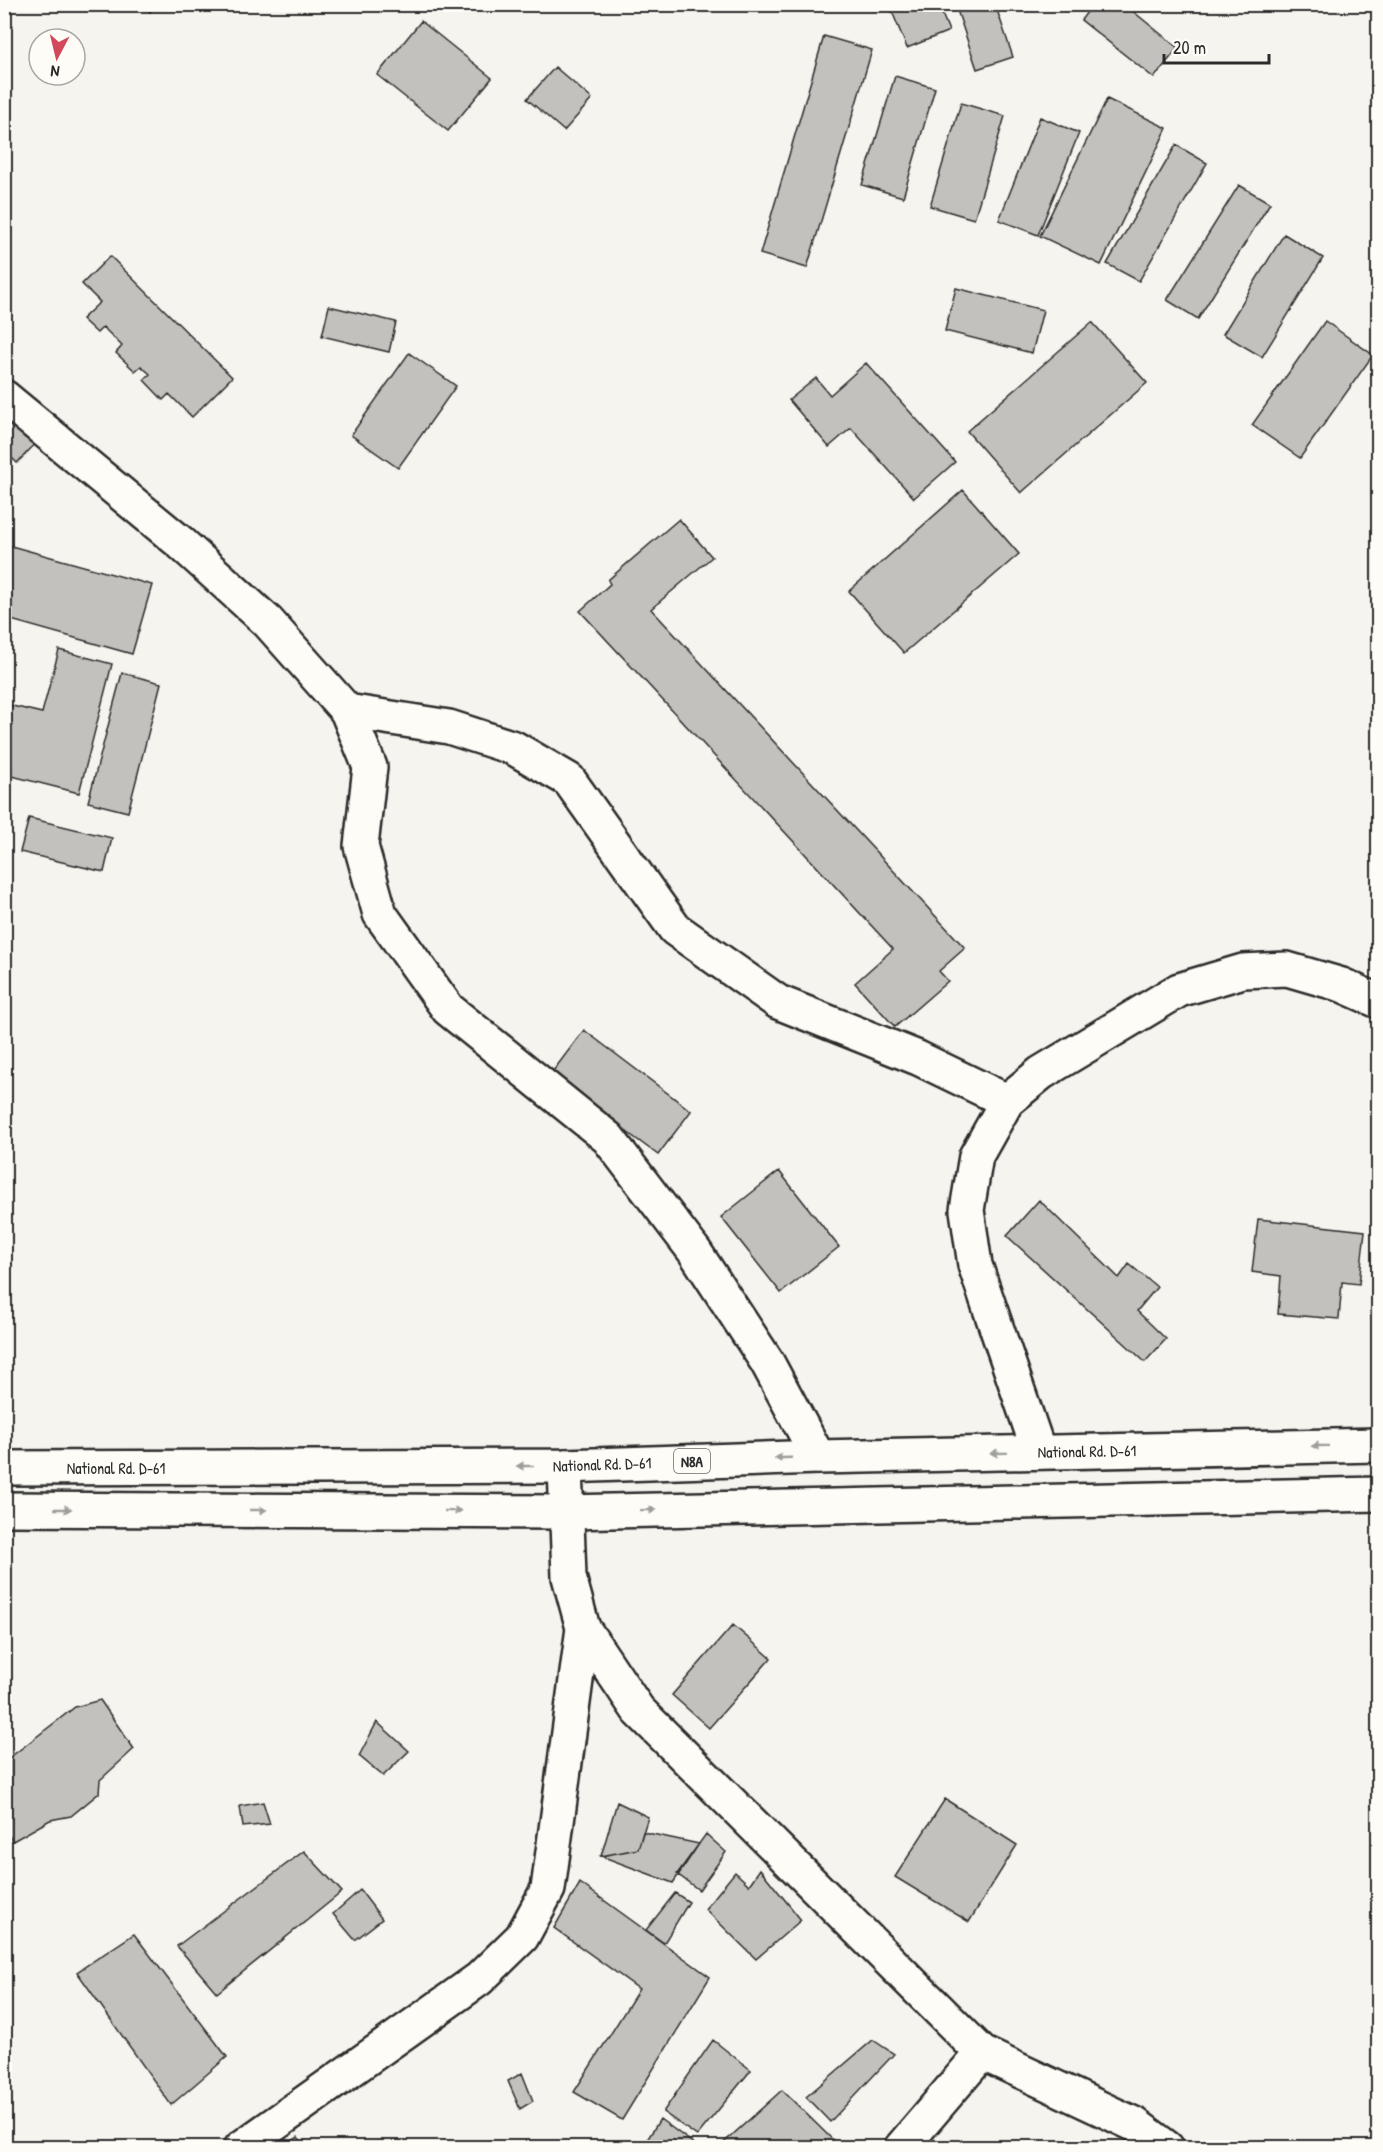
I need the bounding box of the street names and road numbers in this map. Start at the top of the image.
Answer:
street label: National Rd. D-61 [1038,1439,1137,1463]
road number: N8A [674,1449,710,1473]
street label: National Rd. D-61 [552,1451,652,1477]
street label: National Rd. D-61 [67,1457,166,1479]

